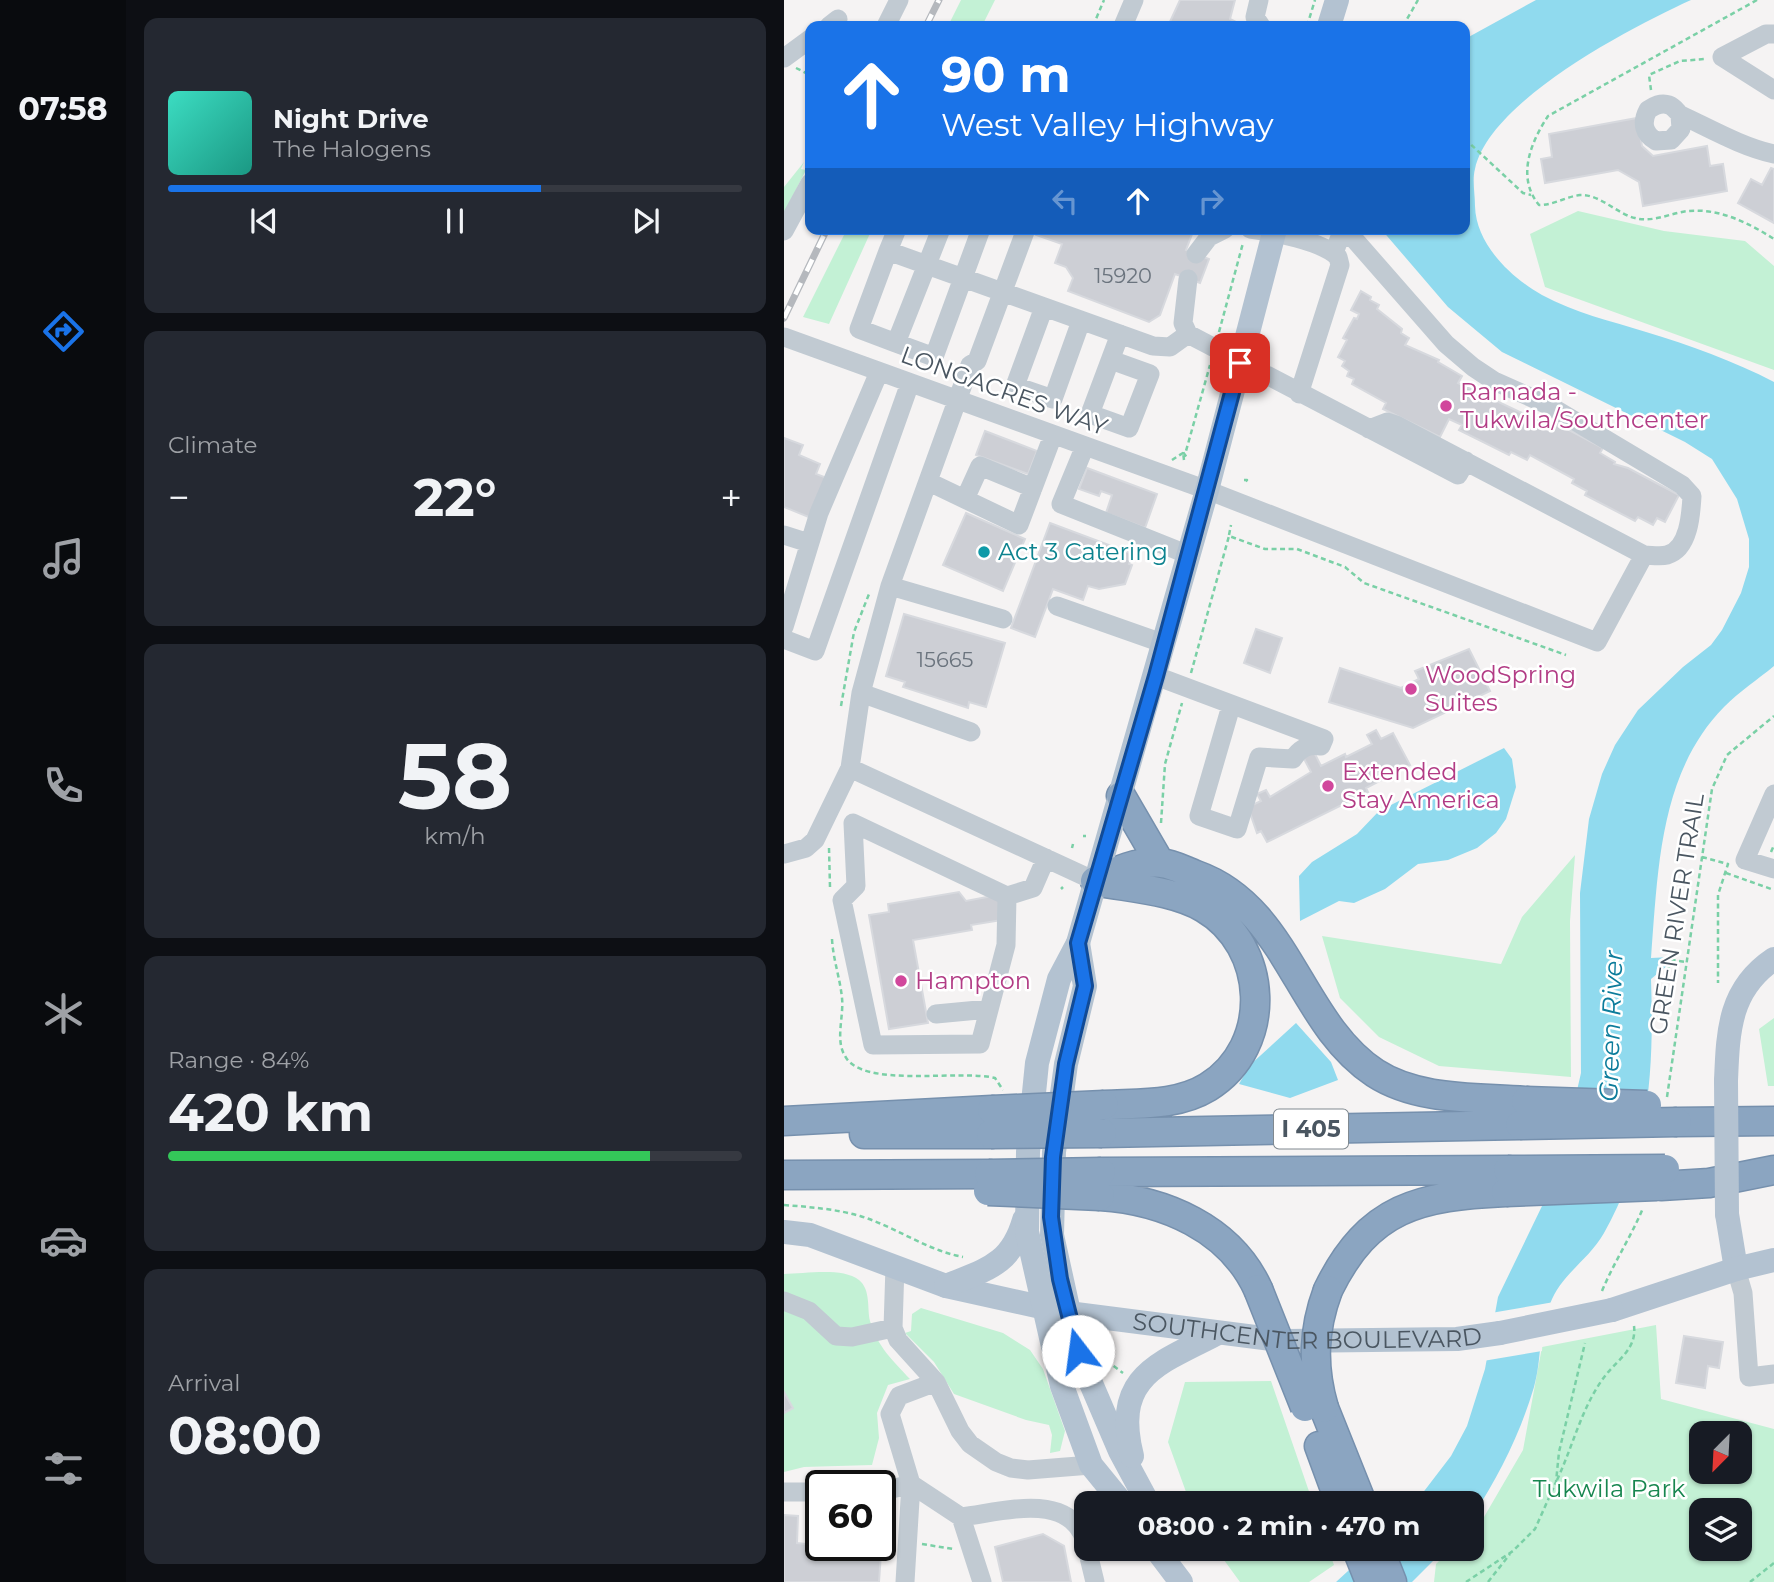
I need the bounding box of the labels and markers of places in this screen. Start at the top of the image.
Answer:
pin [1210,333,1270,393]
place label: Ramada - Tukwila/Southcenter [1460,377,1708,434]
marker: Ramada - Tukwila/Southcenter [1438,398,1454,414]
place label: Act 3 Catering [998,537,1168,566]
marker: Act 3 Catering [976,544,992,560]
place label: WoodSpring Suites [1425,660,1576,717]
marker: WoodSpring Suites [1403,681,1419,697]
place label: Extended Stay America [1342,757,1500,814]
marker: Extended Stay America [1320,778,1336,794]
place label: Hampton [915,966,1031,995]
marker: Hampton [893,973,909,989]

